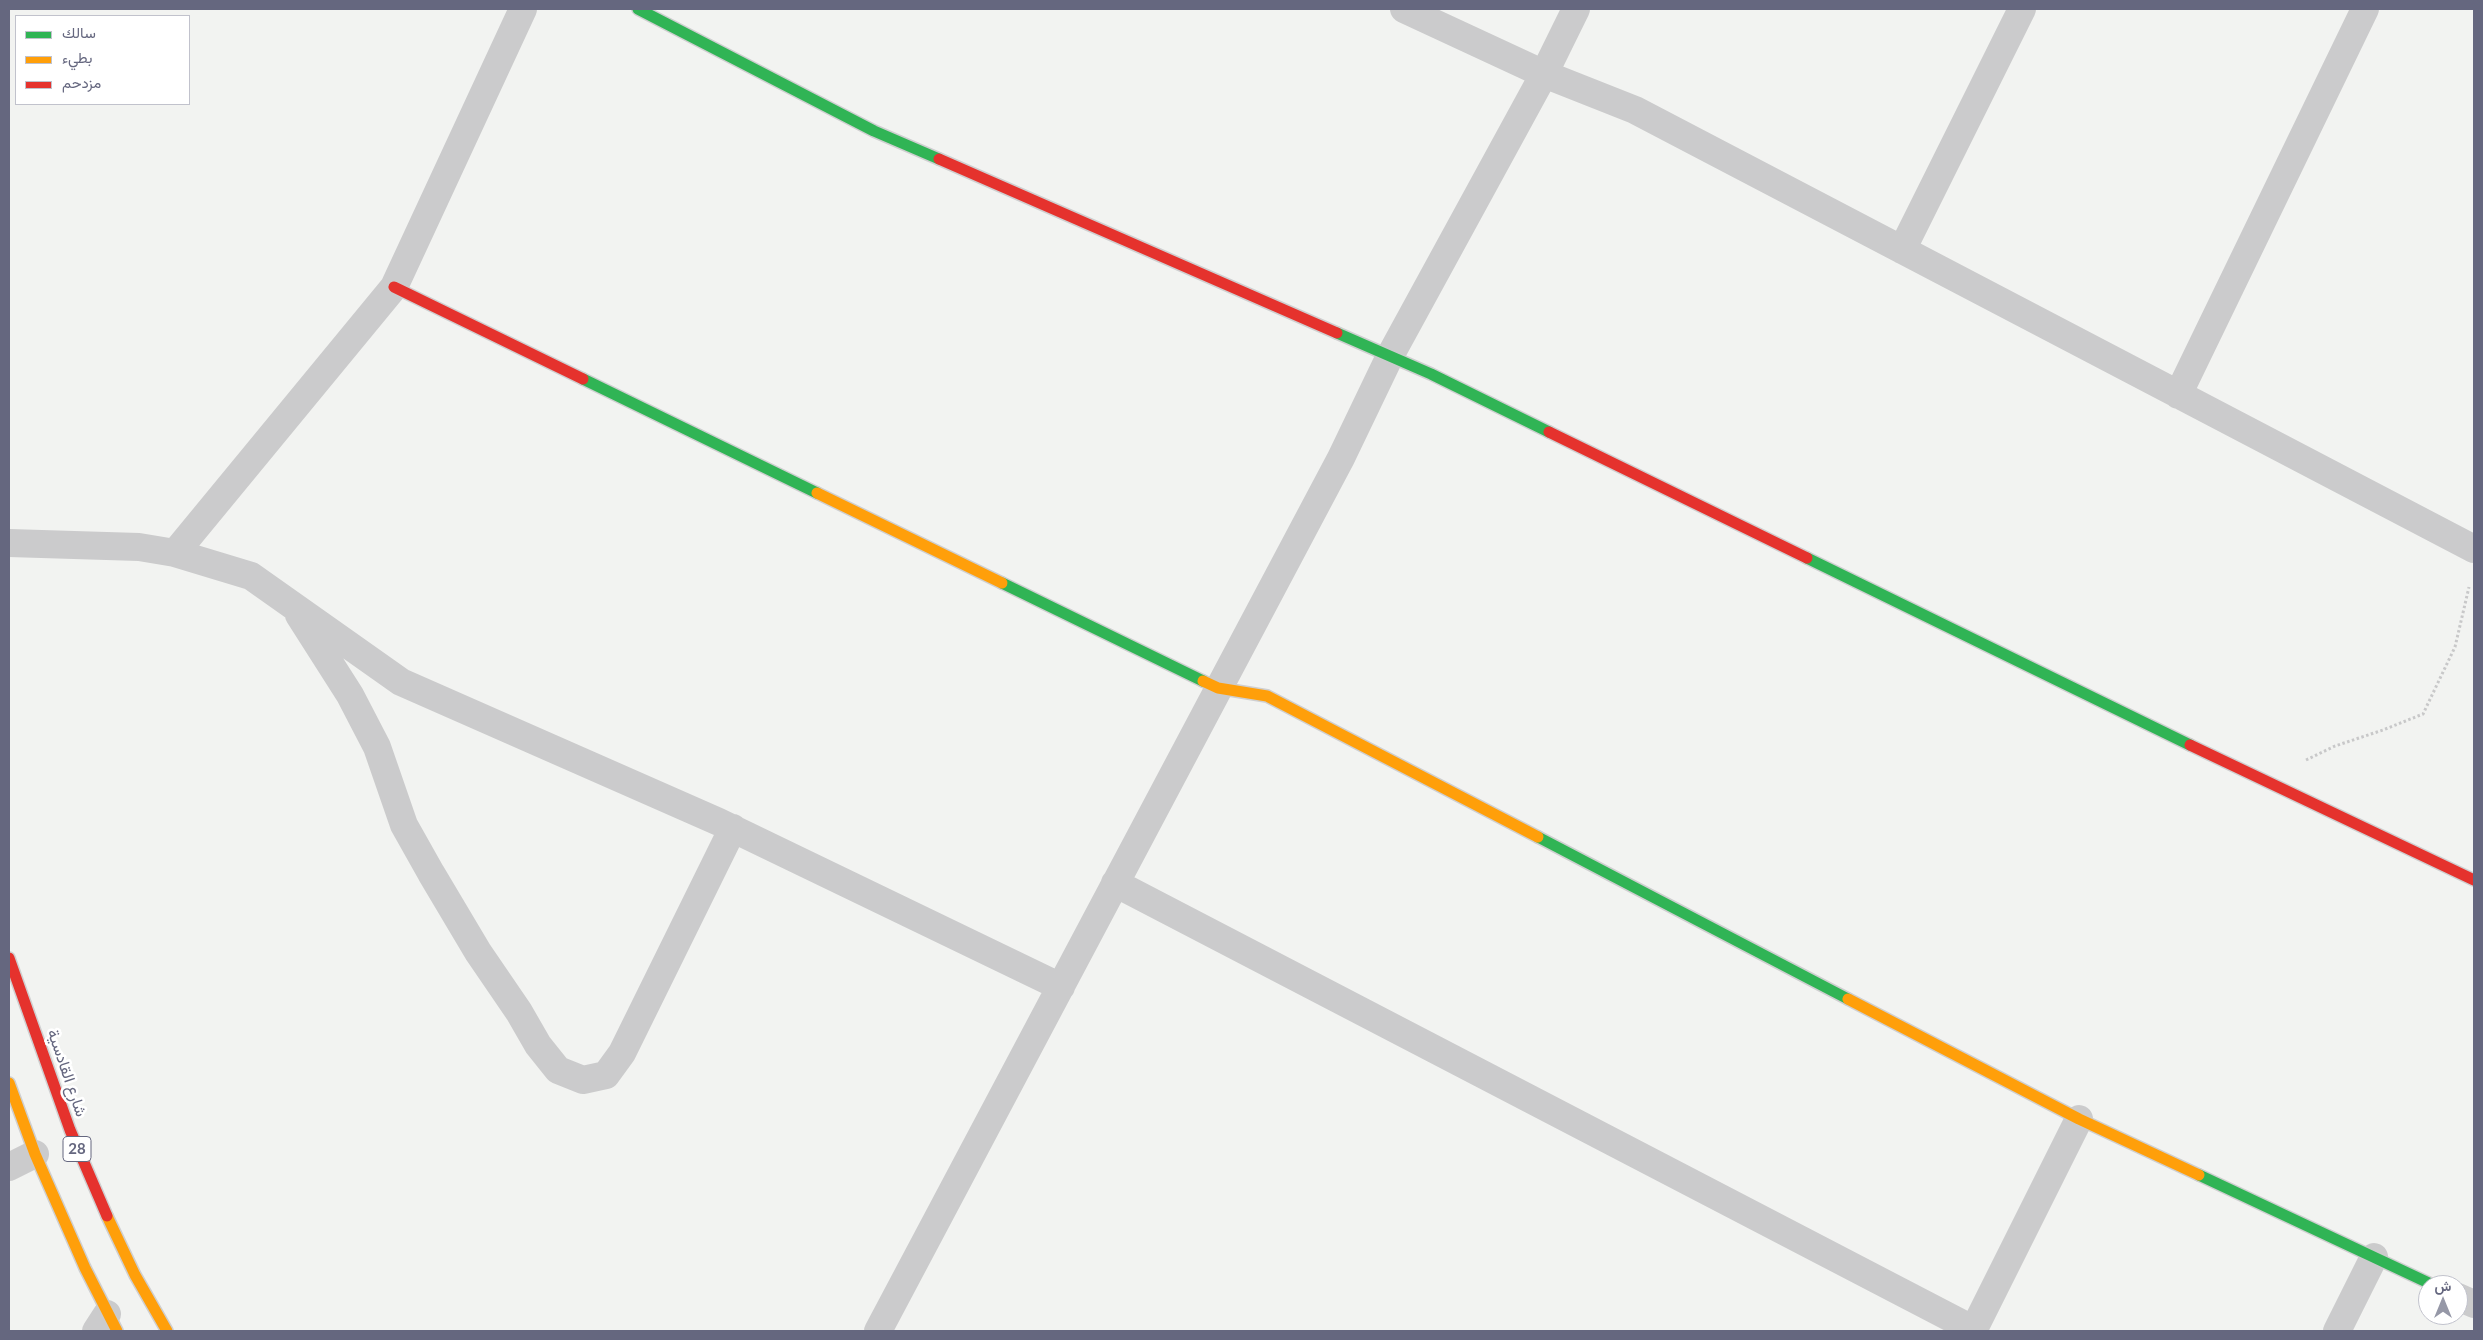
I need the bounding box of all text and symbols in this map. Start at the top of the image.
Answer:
legend [15,15,190,105]
text: سالك [62,23,96,41]
text: بطيء [62,48,92,66]
text: مزدحم [62,73,101,91]
street label: شارع القادسية [43,1027,91,1119]
road number: 28 [63,1136,91,1162]
north arrow [2418,1275,2468,1325]
text: ش [2435,1277,2451,1294]

